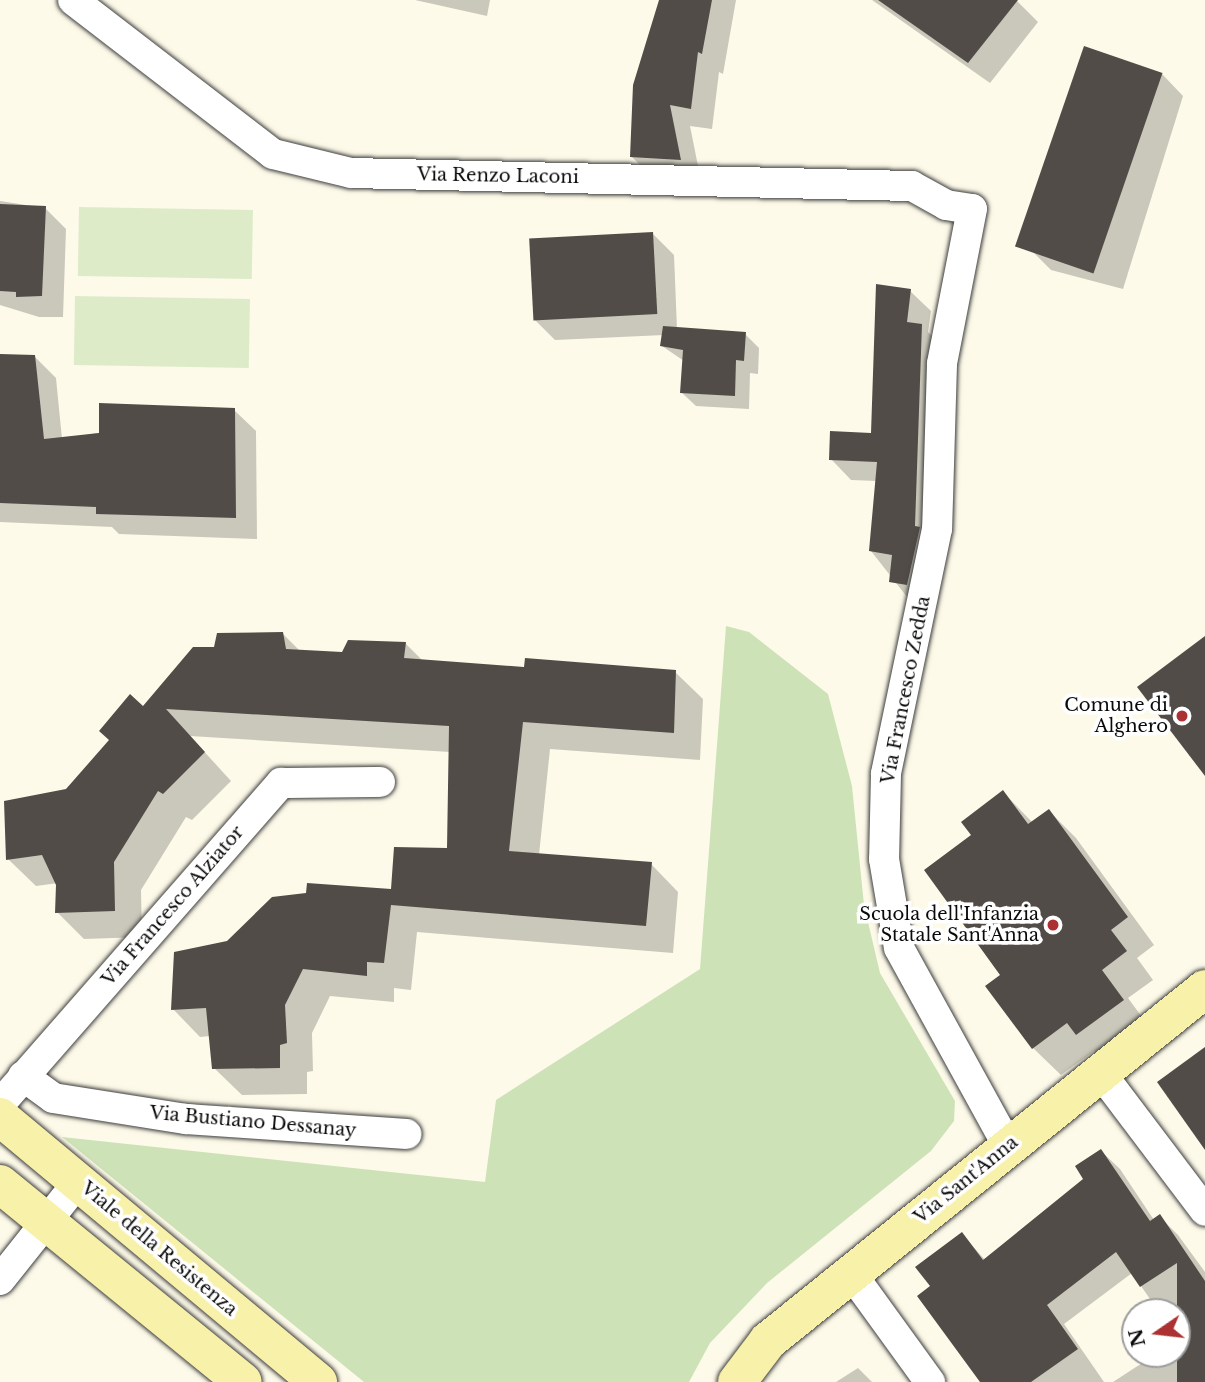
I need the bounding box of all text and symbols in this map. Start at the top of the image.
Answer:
street label: Via Renzo Laconi [417,164,579,188]
street label: Via Francesco Zedda [877,594,935,786]
place label: Comune di Alghero [1064,695,1168,738]
marker: Comune di Alghero [1174,708,1190,724]
street label: Via Francesco Alziator [97,821,249,991]
place label: Scuola dell'Infanzia Statale Sant'Anna [859,904,1039,946]
marker: Scuola dell'Infanzia Statale Sant'Anna [1045,917,1061,933]
street label: Via Bustiano Dessanay [149,1102,357,1142]
street label: Via Sant'Anna [910,1132,1022,1228]
street label: Viale della Resistenza [77,1177,241,1321]
north arrow [1121,1298,1191,1368]
text: N [1124,1326,1150,1349]

